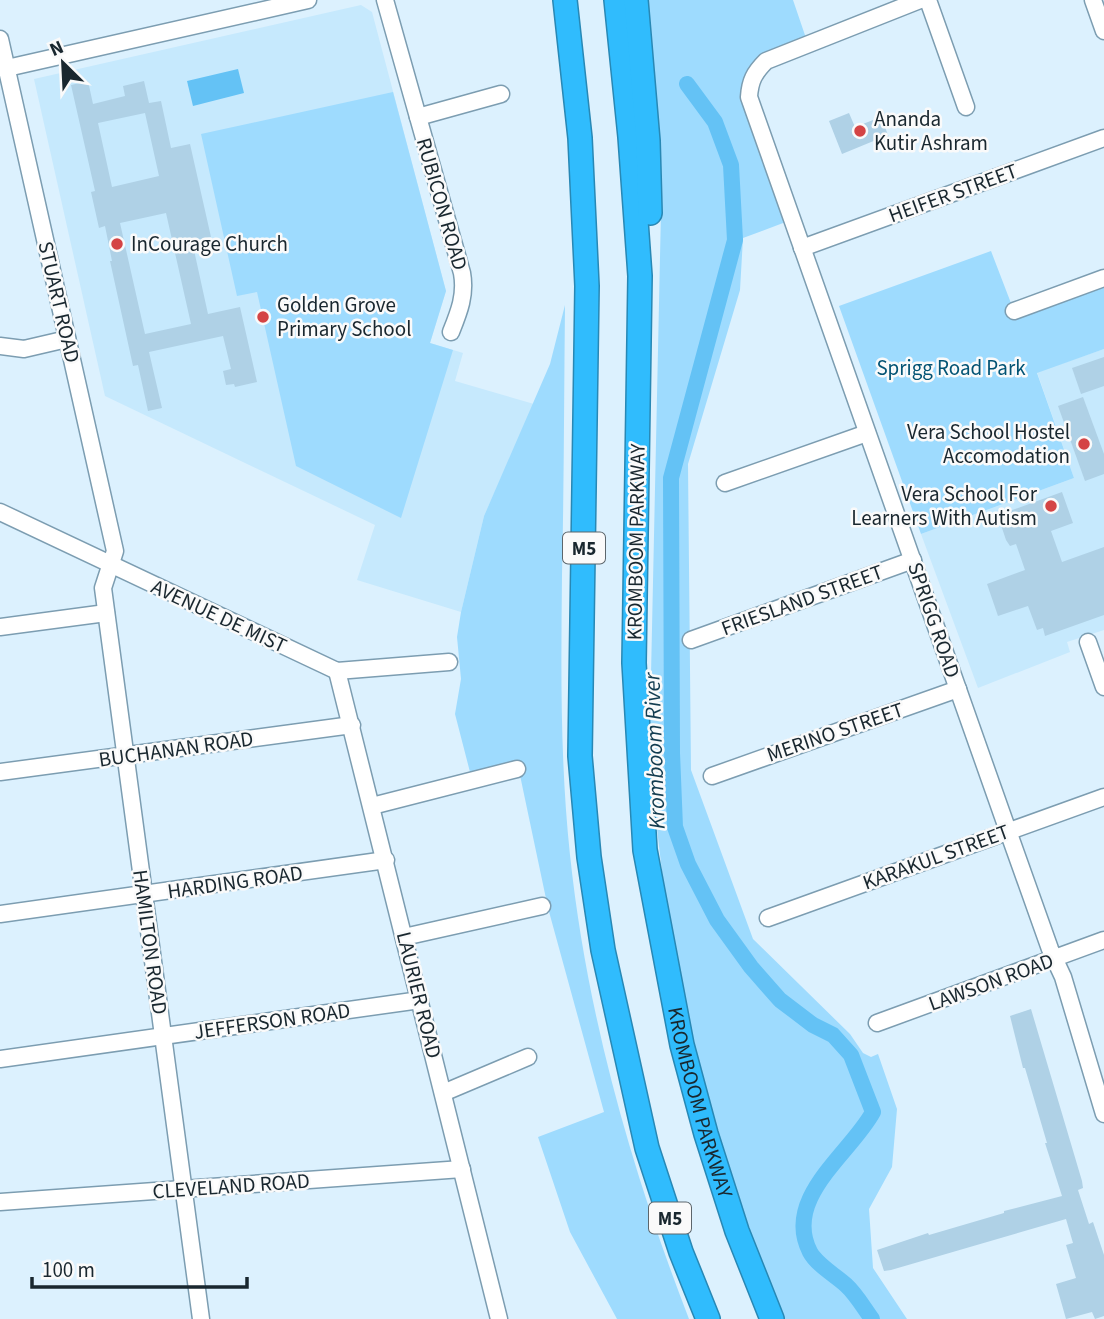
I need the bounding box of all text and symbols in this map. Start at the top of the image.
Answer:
north arrow [28,28,98,98]
text: N [45,34,68,64]
place label: Ananda Kutir Ashram [874,104,988,158]
marker: Ananda Kutir Ashram [852,123,868,139]
street label: RUBICON ROAD [409,134,475,274]
street label: HEIFER STREET [884,156,1022,230]
place label: InCourage Church [131,229,288,259]
marker: InCourage Church [109,236,125,252]
street label: STUART ROAD [30,238,88,366]
place label: Golden Grove Primary School [277,290,412,344]
marker: Golden Grove Primary School [255,309,271,325]
park label: Sprigg Road Park [876,353,1026,383]
place label: Vera School Hostel Accomodation [907,417,1070,471]
marker: Vera School Hostel Accomodation [1076,436,1092,452]
street label: KROMBOOM PARKWAY [619,442,653,641]
place label: Vera School For Learners With Autism [851,479,1038,533]
marker: Vera School For Learners With Autism [1043,498,1059,514]
road number: M5 [563,533,605,564]
street label: FRIESLAND STREET [717,557,887,643]
street label: SPRIGG ROAD [900,558,968,682]
street label: AVENUE DE MIST [146,571,292,661]
water label: Kromboom River [635,671,674,830]
street label: MERINO STREET [763,695,907,769]
street label: BUCHANAN ROAD [97,723,255,775]
street label: KARAKUL STREET [859,817,1013,897]
street label: HARDING ROAD [165,858,305,906]
street label: HAMILTON ROAD [125,868,175,1016]
street label: LAURIER ROAD [389,928,449,1062]
street label: LAWSON ROAD [924,946,1058,1018]
street label: JEFFERSON ROAD [192,995,352,1047]
street label: KROMBOOM PARKWAY [660,1004,741,1203]
street label: CLEVELAND ROAD [151,1166,311,1206]
road number: M5 [649,1202,691,1234]
scale bar [32,1246,247,1290]
text: 100 m [42,1255,95,1285]

